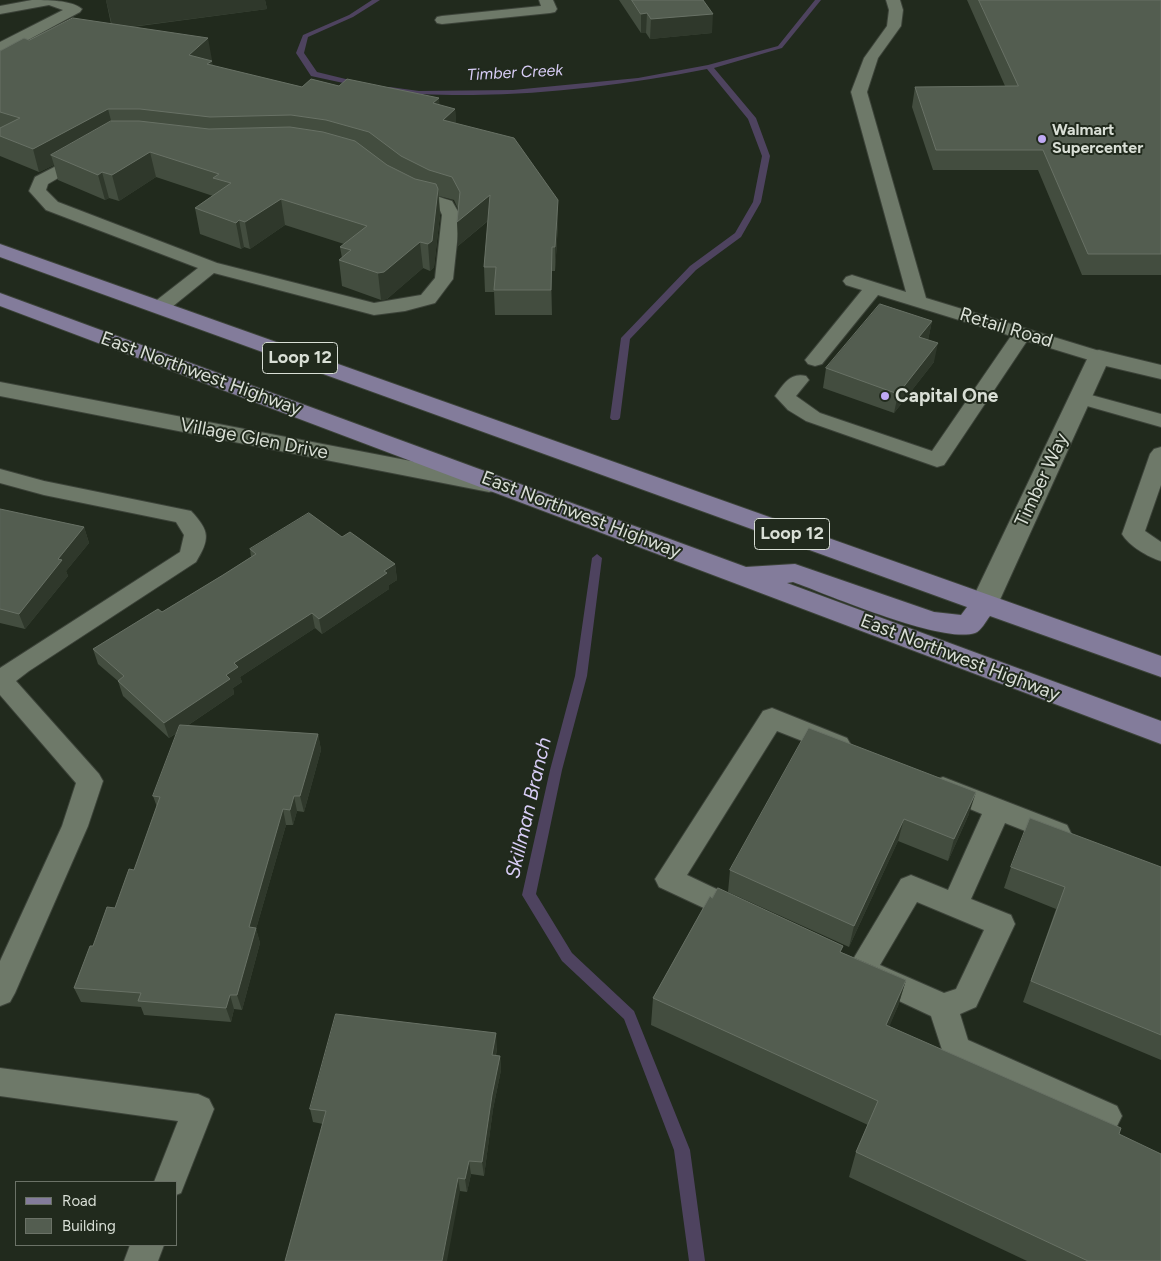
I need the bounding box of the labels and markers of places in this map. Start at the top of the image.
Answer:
place label: Walmart Supercenter [1052,120,1143,158]
marker: Walmart Supercenter [1036,133,1048,145]
place label: Capital One [895,385,998,407]
marker: Capital One [879,390,891,402]

